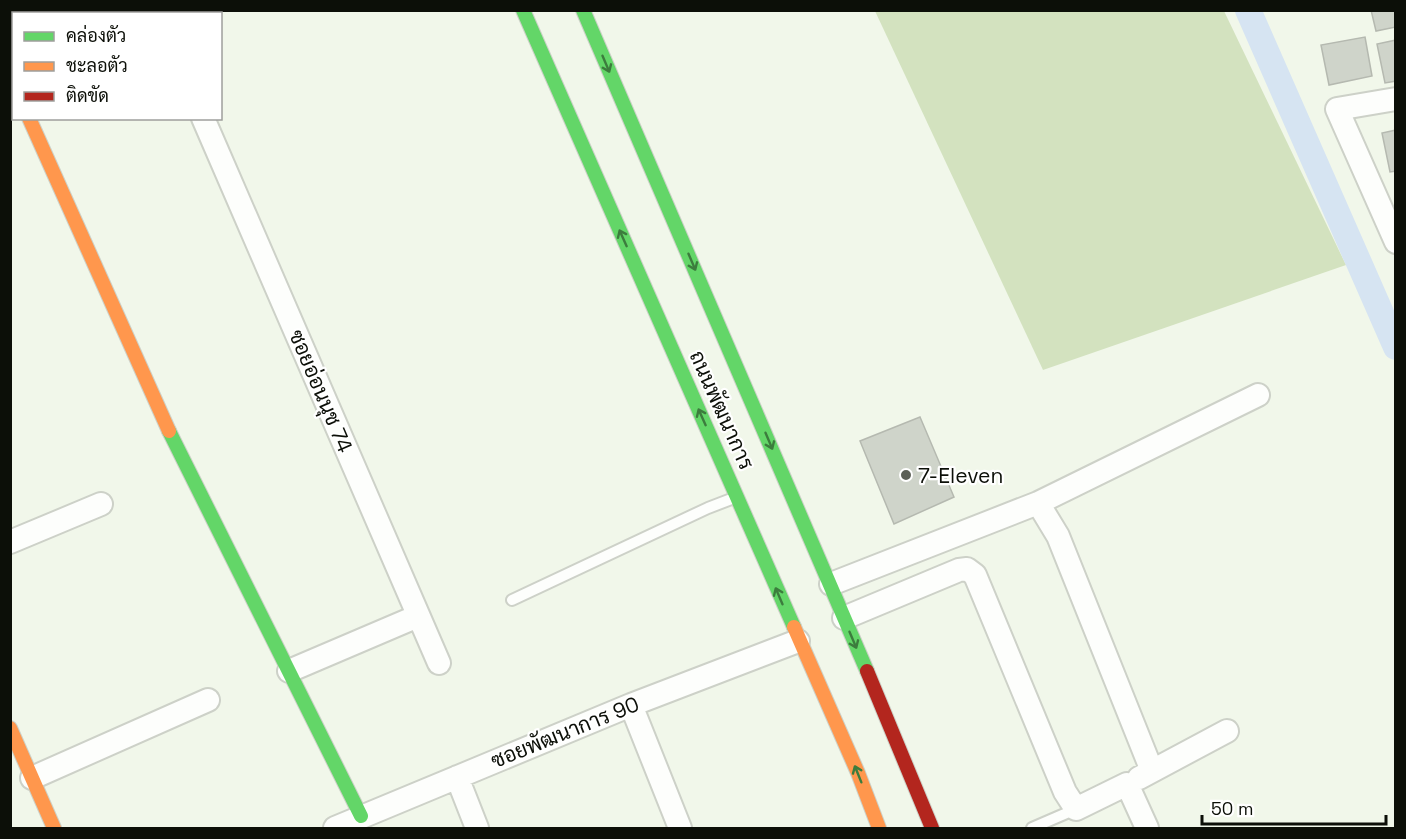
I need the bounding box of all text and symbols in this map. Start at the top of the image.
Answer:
legend [12,12,222,120]
text: คล่องตัว [66,24,126,47]
text: ชะลอตัว [66,54,128,77]
one-way arrow [601,55,612,73]
text: ติดขัด [66,84,109,107]
one-way arrow [616,230,628,248]
one-way arrow [686,253,698,271]
street label: ซอยอ่อนนุช 74 [282,326,359,457]
street label: ถนนพัฒนาการ [684,346,760,474]
one-way arrow [695,408,707,426]
one-way arrow [764,432,775,450]
place label: 7-Eleven [918,462,1003,489]
marker: 7-Eleven [899,468,913,482]
one-way arrow [773,587,784,605]
one-way arrow [848,631,859,649]
street label: ซอยพัฒนาการ 90 [487,690,643,774]
one-way arrow [852,765,863,784]
scale bar [1202,788,1386,826]
text: 50 m [1211,797,1253,820]

